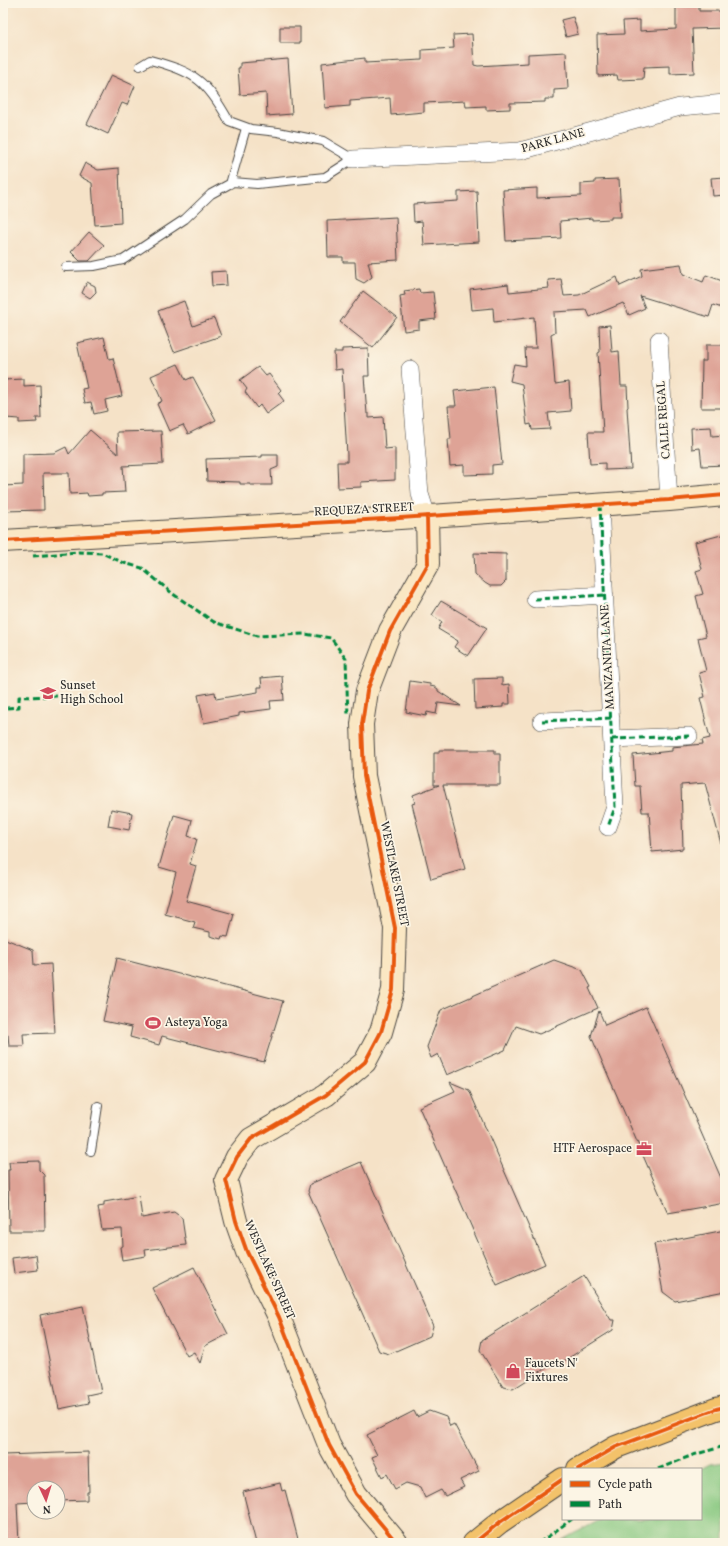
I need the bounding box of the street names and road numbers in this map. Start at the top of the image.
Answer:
street label: PARK LANE [520,125,586,157]
street label: CALLE REGAL [653,380,675,460]
street label: REQUEZA STREET [314,499,414,521]
street label: MANZANITA LANE [597,604,619,710]
street label: WESTLAKE STREET [376,820,412,928]
street label: WESTLAKE STREET [240,1218,298,1322]

